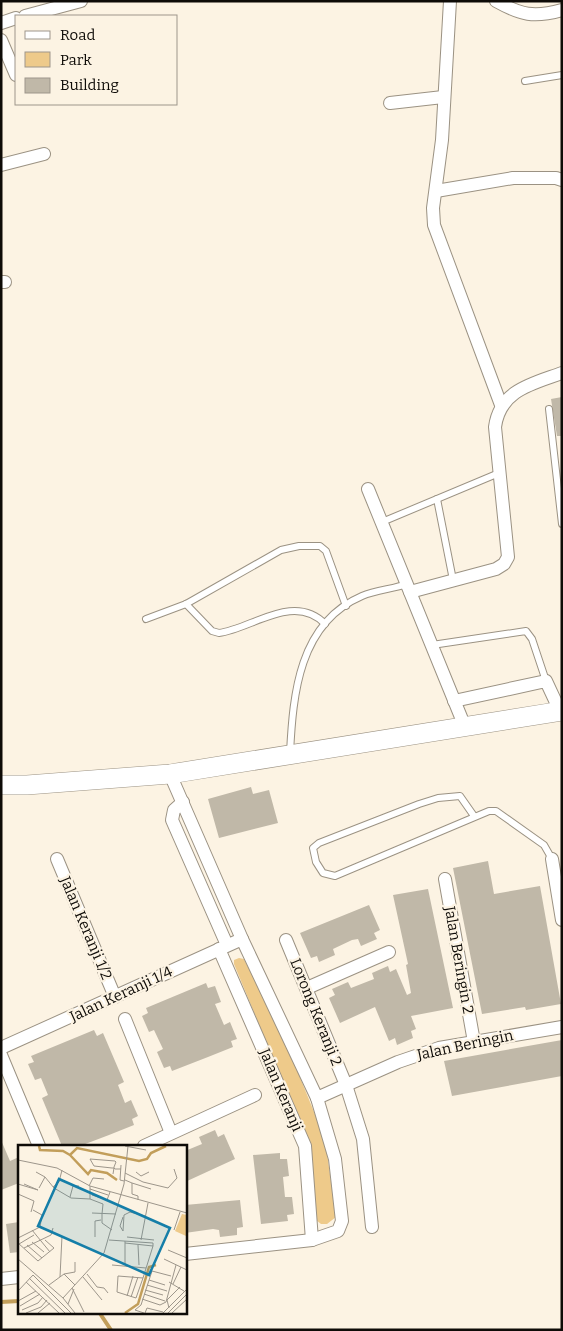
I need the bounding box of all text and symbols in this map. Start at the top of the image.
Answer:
legend [15,15,178,105]
text: Road [60,26,95,44]
text: Park [60,51,92,69]
text: Building [60,76,119,94]
street label: Jalan Keranji 1/2 [56,873,116,982]
street label: Jalan Beringin 2 [440,904,477,1015]
street label: Lorong Keranji 2 [286,956,346,1068]
street label: Jalan Keranji 1/4 [66,962,175,1026]
street label: Jalan Beringin [414,1026,515,1064]
street label: Jalan Keranji [255,1045,307,1135]
inset map [18,1145,186,1314]

